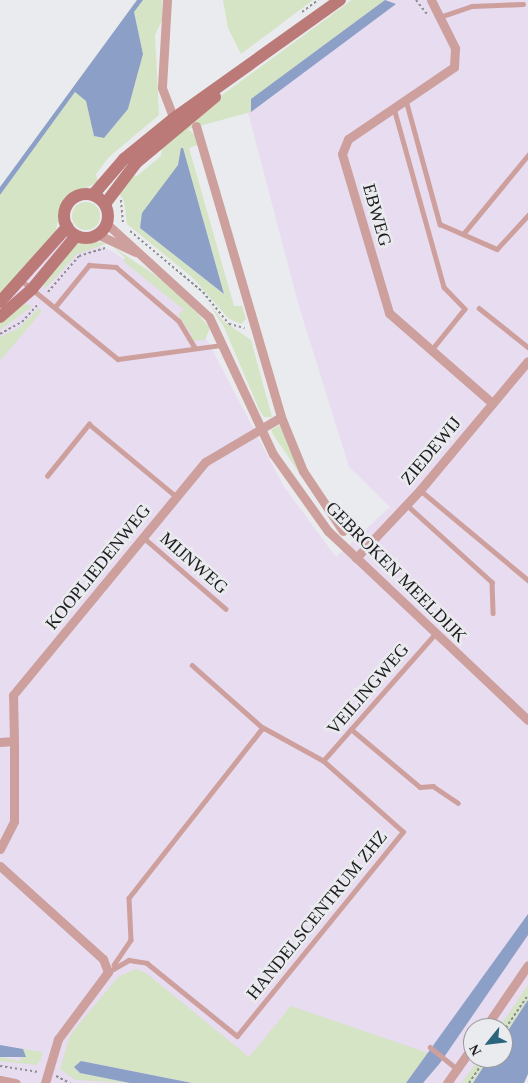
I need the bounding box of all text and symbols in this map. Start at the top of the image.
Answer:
street label: EBWEG [358,181,396,249]
street label: ZIEDEWIJ [396,413,466,489]
street label: GEBROKEN MEELDIJK [321,497,471,647]
street label: KOOPLIEDENWEG [41,500,155,634]
street label: MIJNWEG [156,528,232,598]
street label: VEILINGWEG [322,639,414,739]
street label: HANDELSCENTRUM ZHZ [242,826,392,1004]
north arrow [463,1018,513,1068]
text: N [466,1042,484,1058]

